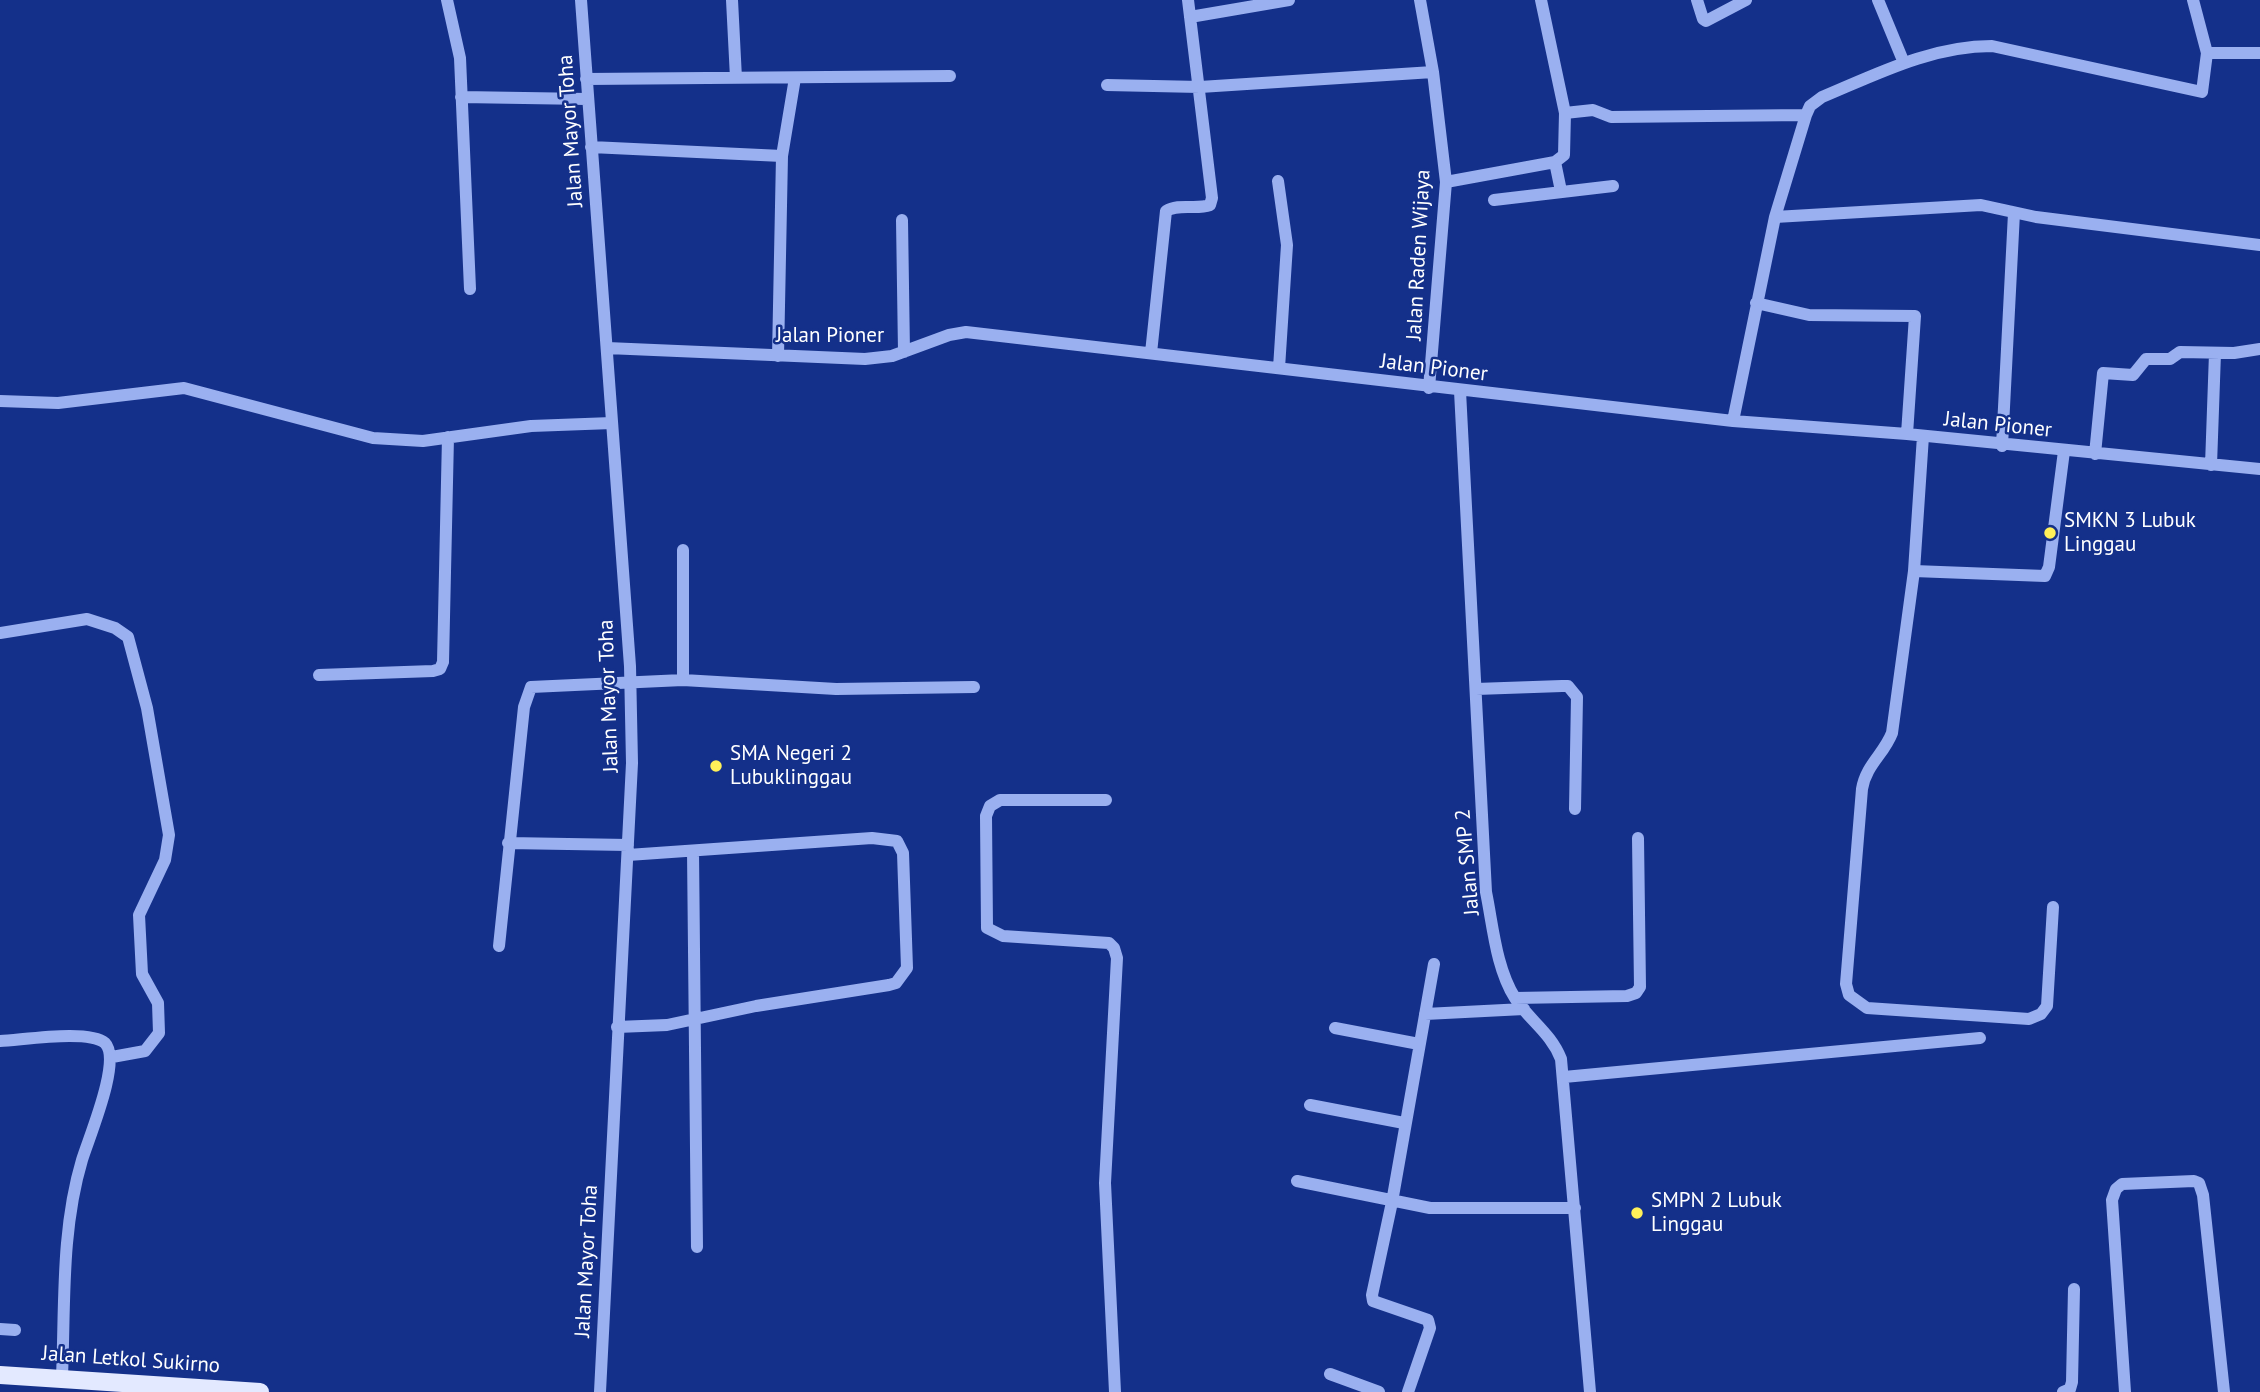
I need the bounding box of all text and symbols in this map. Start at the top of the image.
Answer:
street label: Jalan Mayor Toha [553,54,589,208]
street label: Jalan Raden Wijaya [1402,169,1436,341]
street label: Jalan Pioner [776,323,884,349]
street label: Jalan Pioner [1379,349,1489,387]
street label: Jalan Pioner [1943,407,2053,443]
place label: SMKN 3 Lubuk Linggau [2064,508,2196,558]
marker: SMKN 3 Lubuk Linggau [2042,525,2058,541]
street label: Jalan Mayor Toha [594,619,624,773]
place label: SMA Negeri 2 Lubuklinggau [730,741,852,791]
marker: SMA Negeri 2 Lubuklinggau [708,758,724,774]
street label: Jalan SMP 2 [1451,808,1485,916]
street label: Jalan Mayor Toha [570,1184,604,1338]
place label: SMPN 2 Lubuk Linggau [1651,1188,1782,1238]
marker: SMPN 2 Lubuk Linggau [1629,1205,1645,1221]
street label: Jalan Letkol Sukirno [41,1341,221,1379]

